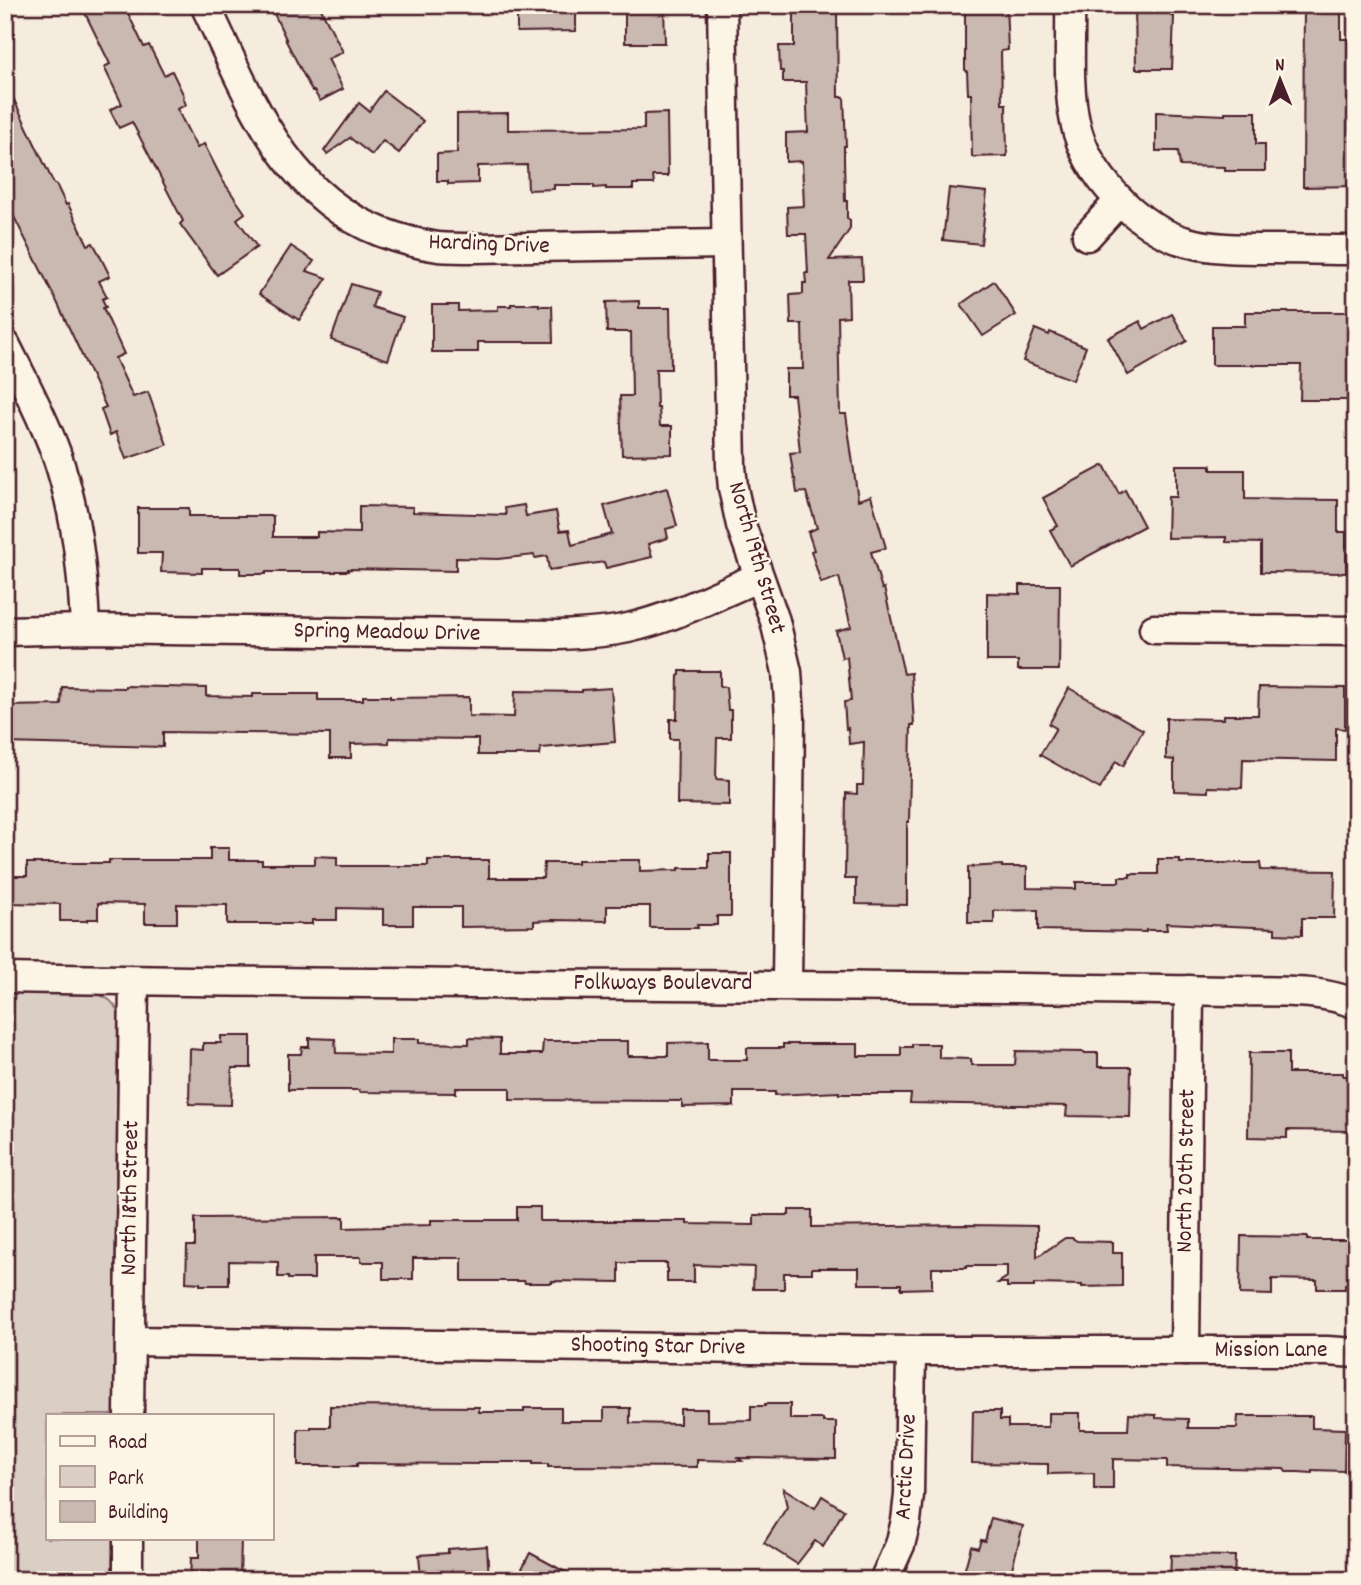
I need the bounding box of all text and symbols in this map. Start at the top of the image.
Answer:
north arrow [1246,46,1316,116]
text: N [1275,53,1285,80]
street label: Harding Drive [428,226,550,264]
street label: North 19th Street [718,478,794,638]
street label: Spring Meadow Drive [293,614,481,652]
street label: Folkways Boulevard [573,967,753,1001]
street label: North 20th Street [1169,1089,1205,1253]
street label: North 18th Street [113,1120,149,1276]
street label: Shooting Star Drive [570,1328,746,1366]
street label: Mission Lane [1214,1334,1328,1368]
street label: Arctic Drive [887,1413,927,1521]
legend [46,1414,273,1540]
text: Road [108,1429,147,1459]
text: Park [108,1465,144,1495]
text: Building [108,1499,168,1529]

